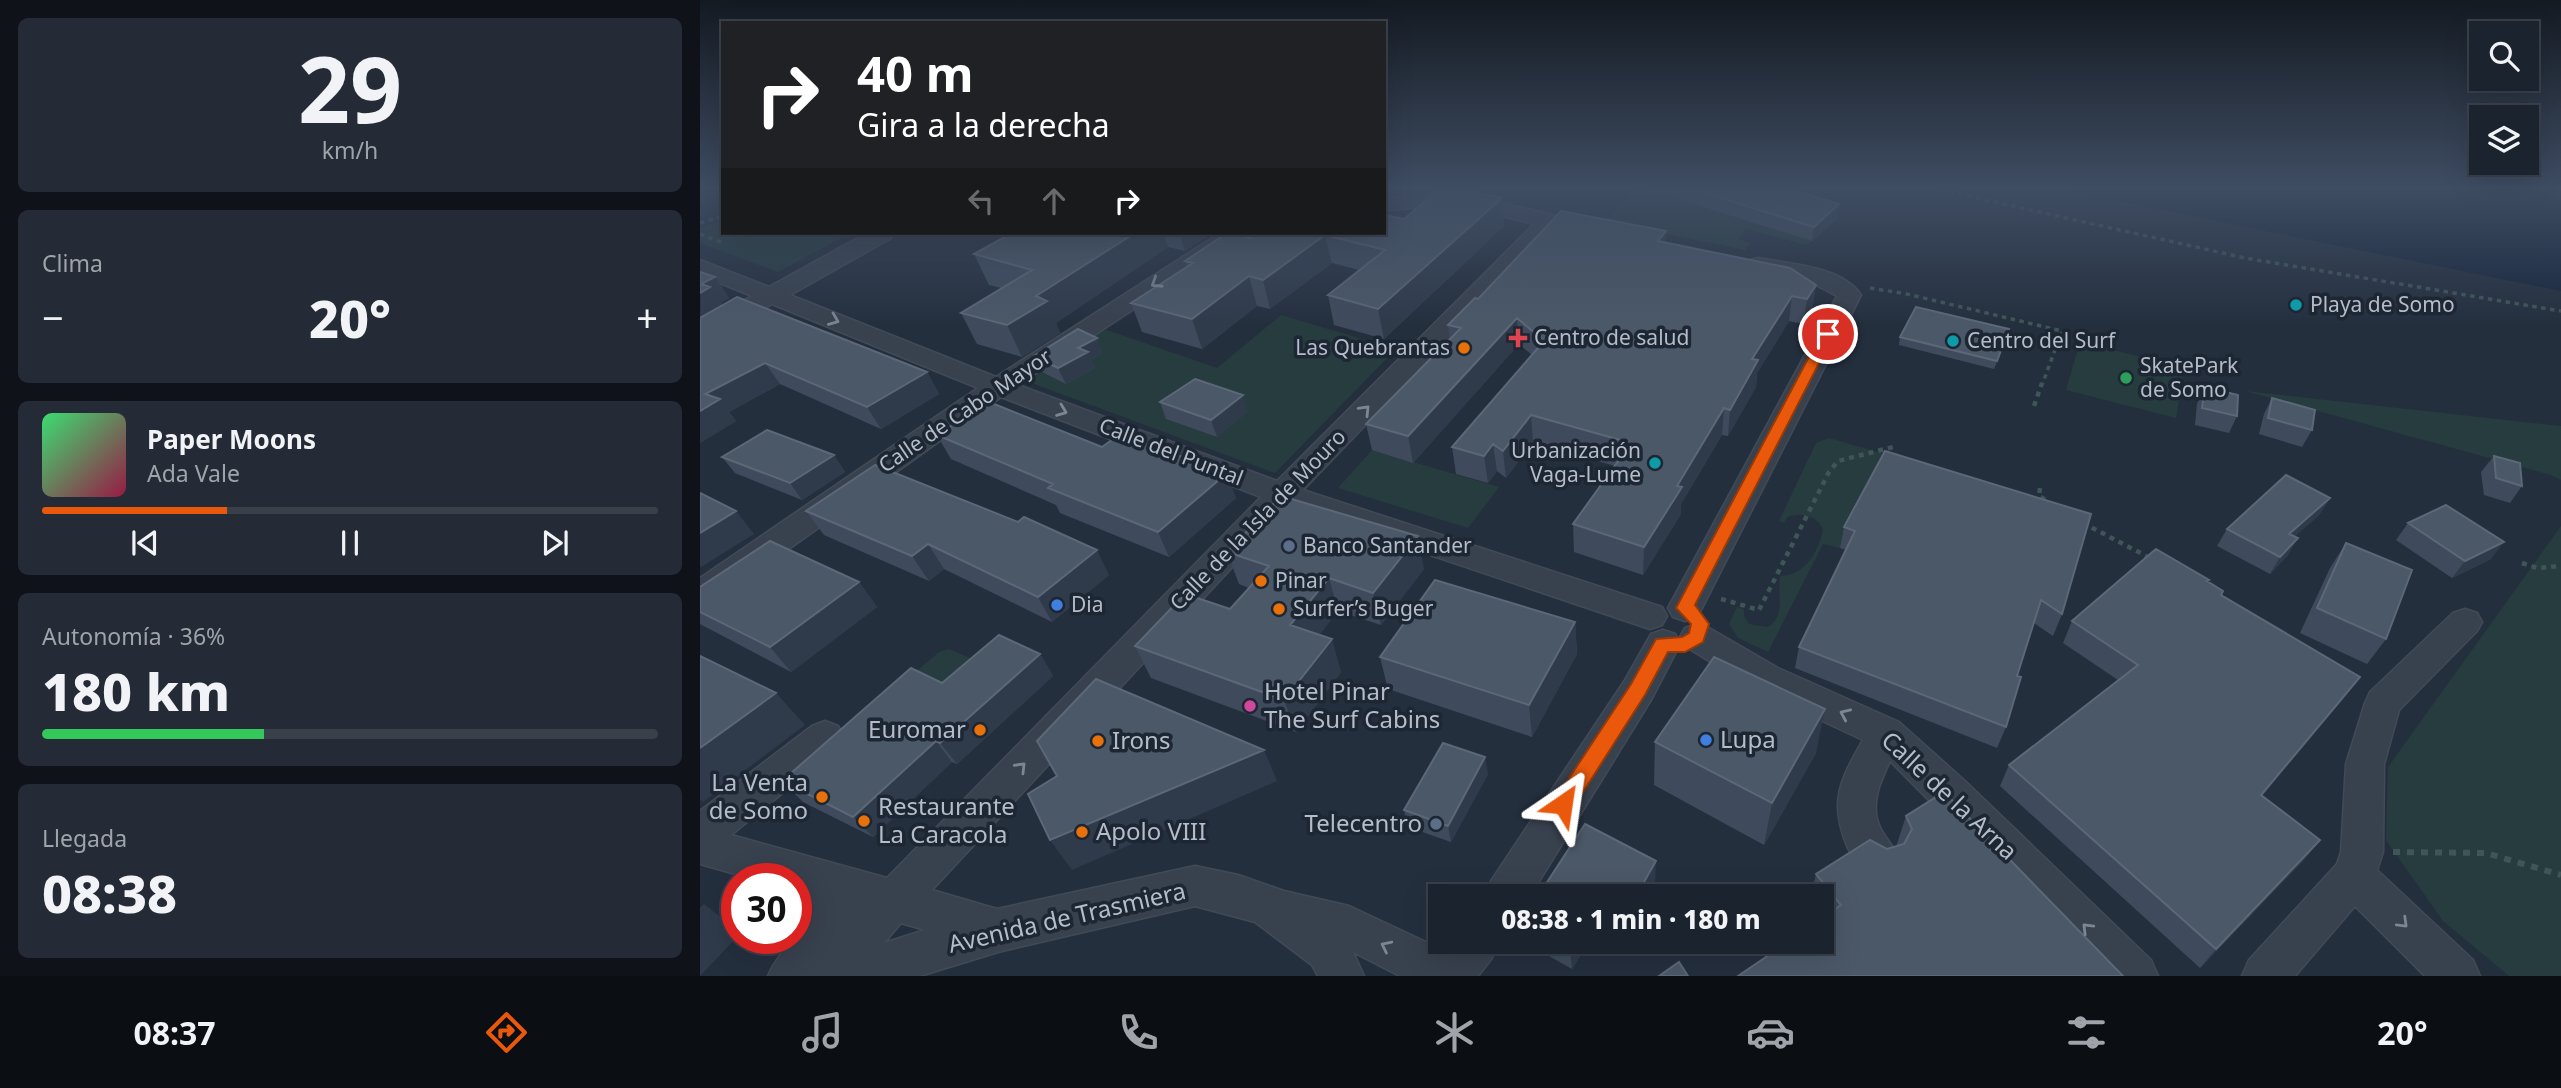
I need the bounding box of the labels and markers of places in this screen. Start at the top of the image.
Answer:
place label: Playa de Somo [2310,290,2455,318]
marker: Playa de Somo [2288,297,2304,313]
pin [1798,304,1858,364]
place label: Centro de salud [1534,323,1689,351]
place label: Centro del Surf [1967,326,2117,354]
marker: Centro de salud [1508,328,1528,348]
place label: Las Quebrantas [1295,333,1450,361]
marker: Centro del Surf [1945,333,1961,349]
marker: Las Quebrantas [1456,340,1472,356]
place label: SkatePark de Somo [2140,351,2239,403]
marker: SkatePark de Somo [2118,370,2134,386]
place label: Urbanización Vaga-Lume [1511,436,1641,488]
marker: Urbanización Vaga-Lume [1647,455,1663,471]
place label: Banco Santander [1303,531,1472,559]
marker: Banco Santander [1281,538,1297,554]
place label: Pinar [1275,566,1327,594]
marker: Pinar [1253,573,1269,589]
place label: Dia [1071,590,1104,618]
place label: Surfer’s Buger [1293,594,1434,622]
marker: Dia [1049,597,1065,613]
marker: Surfer’s Buger [1271,601,1287,617]
place label: Hotel Pinar The Surf Cabins [1264,674,1440,735]
marker: Hotel Pinar The Surf Cabins [1242,698,1258,714]
place label: Euromar [868,712,966,745]
marker: Euromar [972,722,988,738]
place label: Lupa [1720,722,1776,755]
place label: Irons [1112,723,1170,756]
marker: Lupa [1698,732,1714,748]
marker: Irons [1090,733,1106,749]
place label: La Venta de Somo [709,765,808,826]
marker: La Venta de Somo [814,789,830,805]
place label: Restaurante La Caracola [878,789,1015,850]
place label: Telecentro [1305,806,1422,839]
marker: Restaurante La Caracola [856,813,872,829]
place label: Apolo VIII [1096,814,1206,847]
marker: Telecentro [1428,816,1444,832]
marker: Apolo VIII [1074,824,1090,840]

